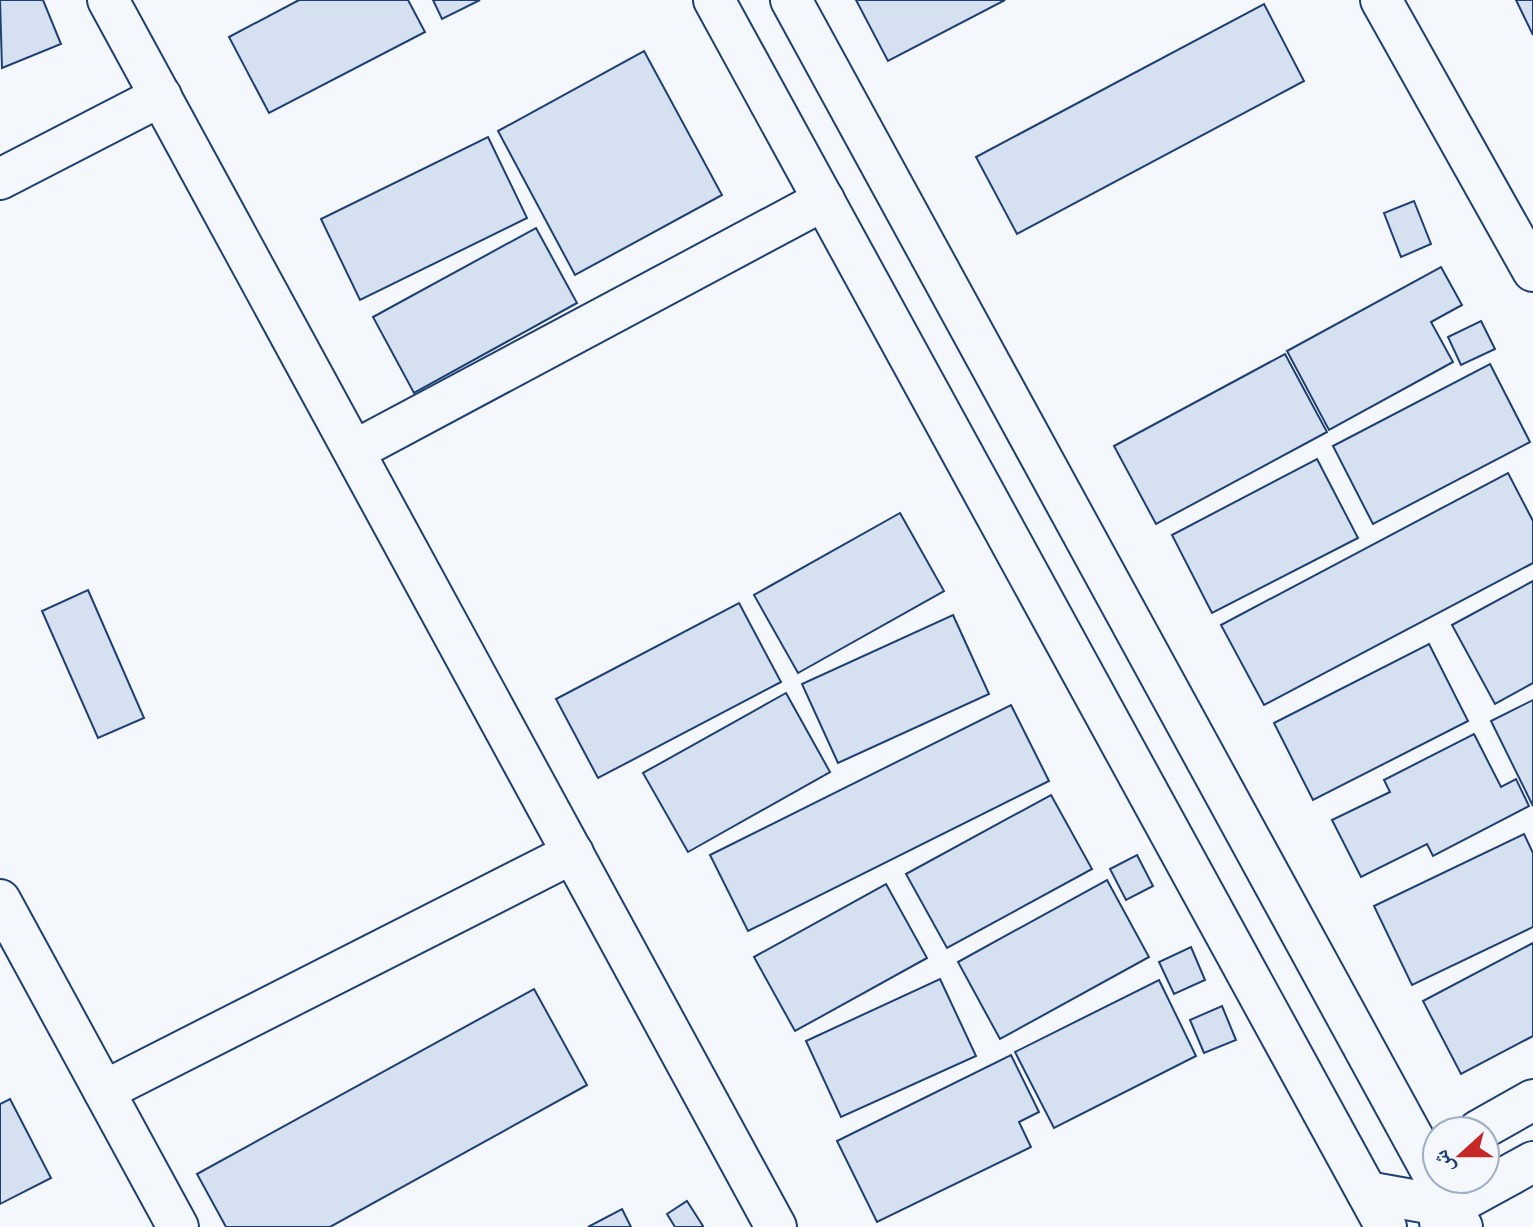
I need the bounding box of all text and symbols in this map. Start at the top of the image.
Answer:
north arrow [1421,1115,1501,1195]
text: ش [1427,1146,1460,1177]

